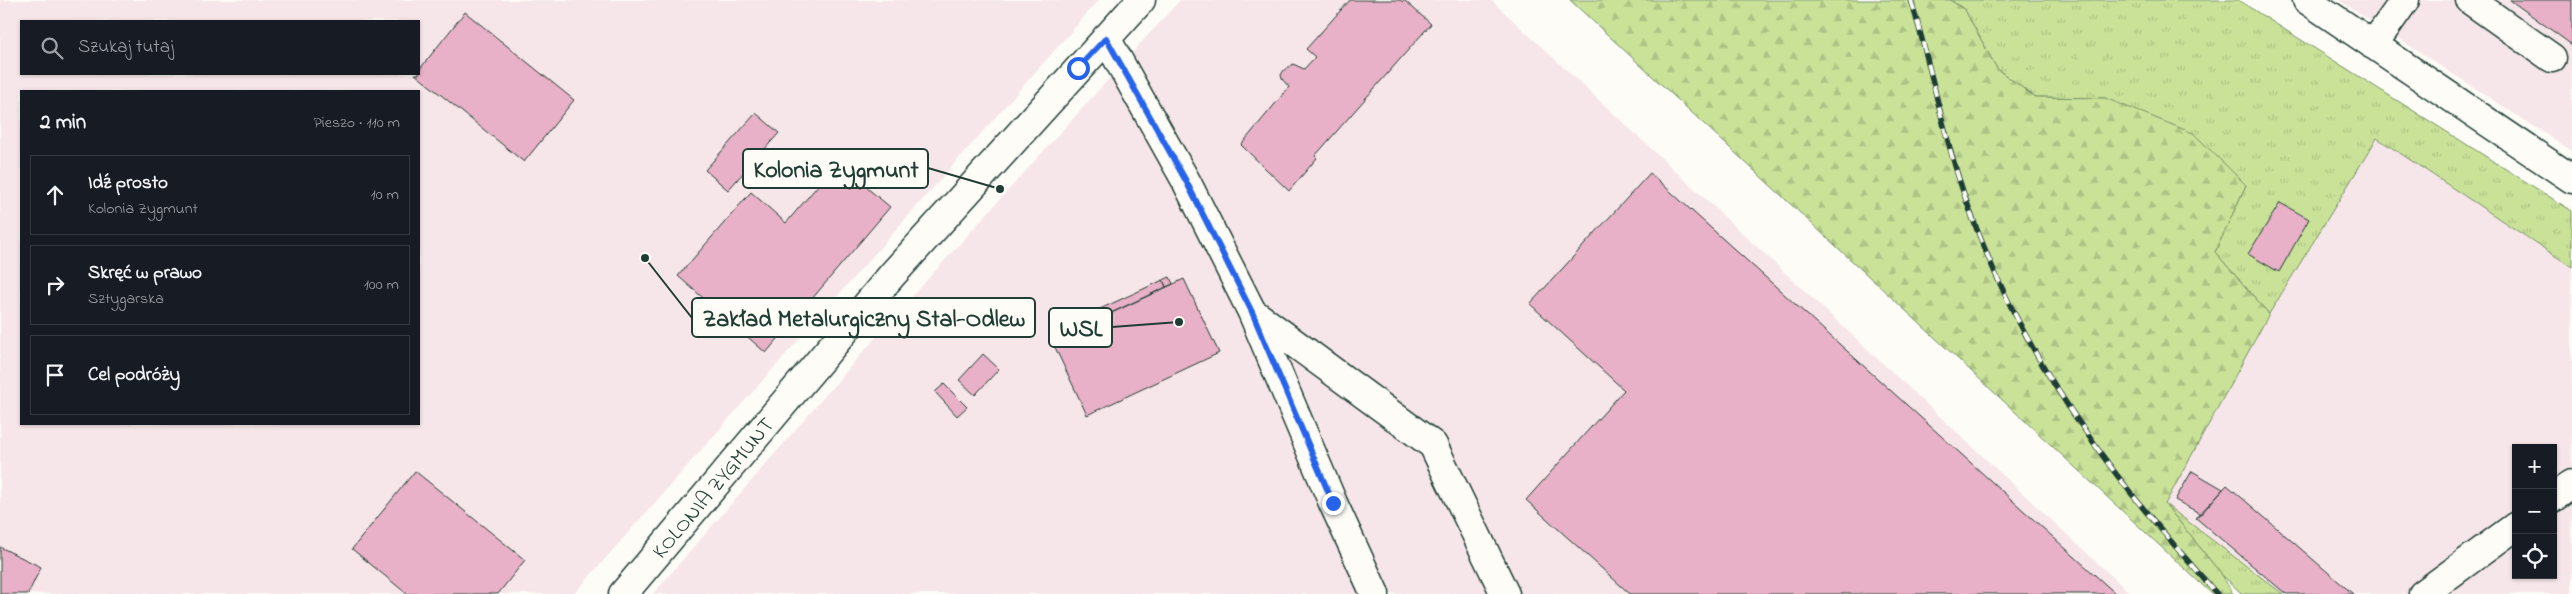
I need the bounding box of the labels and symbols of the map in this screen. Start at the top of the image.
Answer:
route start [1067,57,1090,80]
callout: Kolonia Zygmunt [743,149,928,188]
text: Kolonia Zygmunt [754,154,919,190]
callout: Zakład Metalurgiczny Stal-Odlew [692,298,1035,337]
text: Zakład Metalurgiczny Stal-Odlew [703,303,1026,339]
callout: WSL [1049,308,1112,347]
text: WSL [1060,313,1104,348]
street label: KOLONIA ZYGMUNT [645,411,783,567]
route end [1322,492,1345,515]

